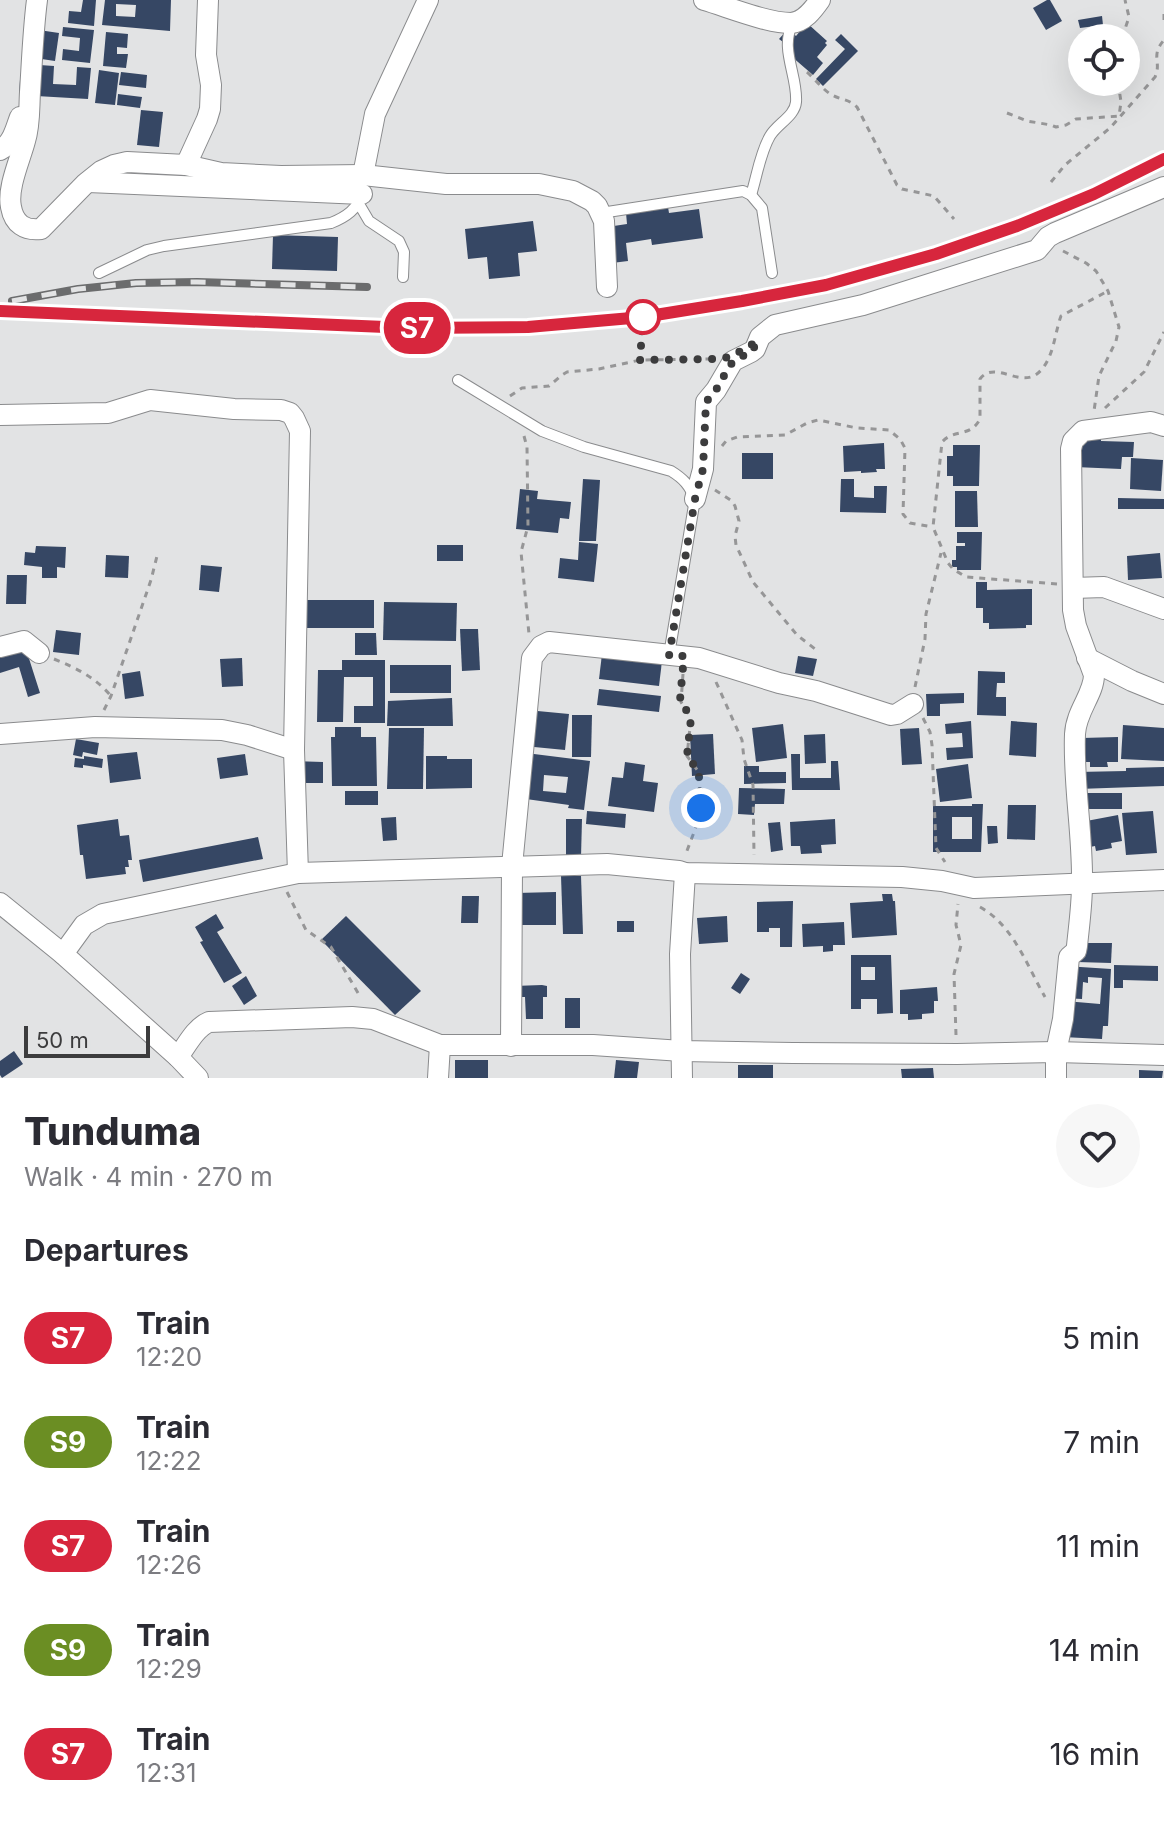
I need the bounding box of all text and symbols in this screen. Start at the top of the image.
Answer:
map controls [1068,24,1140,96]
button: locate [1068,24,1140,96]
unlabelled marker [626,300,660,334]
line badge: S7 [381,302,453,354]
text: S7 [400,311,434,345]
your location [681,788,721,828]
scale bar [24,1022,150,1058]
text: 50 m [36,1027,89,1053]
button: heart [1056,1104,1140,1188]
text: Tunduma [24,1108,201,1154]
text: Walk · 4 min · 270 m [24,1161,273,1192]
text: Departures [24,1232,189,1268]
text: Train [136,1305,210,1341]
text: 5 min [1062,1320,1140,1356]
text: S7 [51,1321,85,1355]
text: 12:20 [136,1341,202,1372]
text: Train [136,1409,210,1445]
text: 7 min [1063,1424,1140,1460]
text: S9 [50,1425,86,1459]
text: 12:22 [136,1445,202,1476]
text: Train [136,1513,210,1549]
text: 11 min [1056,1528,1140,1564]
text: S7 [51,1529,85,1563]
text: 12:26 [136,1549,202,1580]
text: Train [136,1617,210,1653]
text: 14 min [1049,1632,1140,1668]
text: S9 [50,1633,86,1667]
text: 12:29 [136,1653,202,1684]
text: Train [136,1721,210,1757]
text: 16 min [1049,1736,1140,1772]
text: S7 [51,1737,85,1771]
text: 12:31 [136,1757,197,1788]

